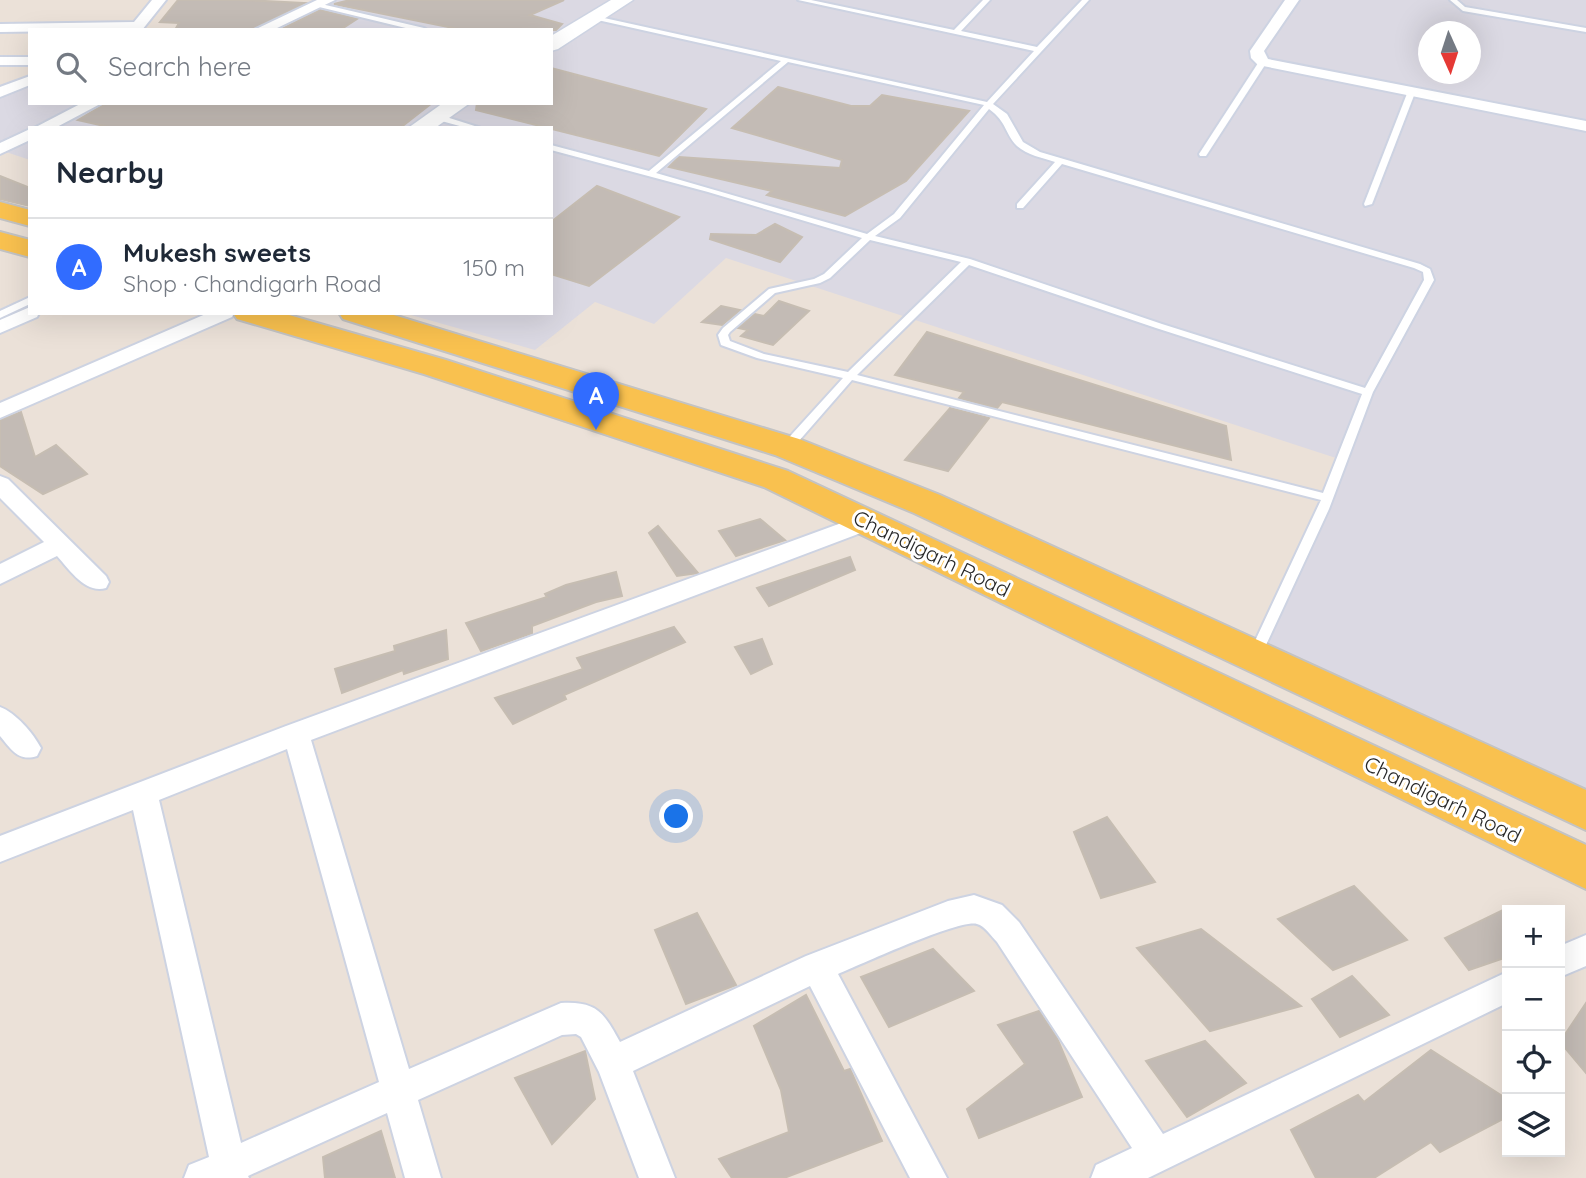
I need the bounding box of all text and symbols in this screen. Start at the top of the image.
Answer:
north arrow [1418,21,1481,84]
search box [28,28,553,105]
icon: search [52,48,90,86]
text: Search here [108,50,252,83]
text: Nearby [56,153,164,191]
text: Mukesh sweets [123,236,311,269]
text: A [72,253,86,282]
text: 150 m [463,253,525,282]
text: Shop · Chandigarh Road [123,269,381,298]
pin: A [573,372,619,430]
street label: Chandigarh Road [849,504,1015,602]
street label: Chandigarh Road [1360,750,1526,848]
your location [659,799,693,833]
map controls [1502,905,1565,1157]
button: + [1502,905,1565,968]
button: − [1502,968,1565,1031]
button: locate [1502,1031,1565,1094]
button: layers [1502,1094,1565,1157]

